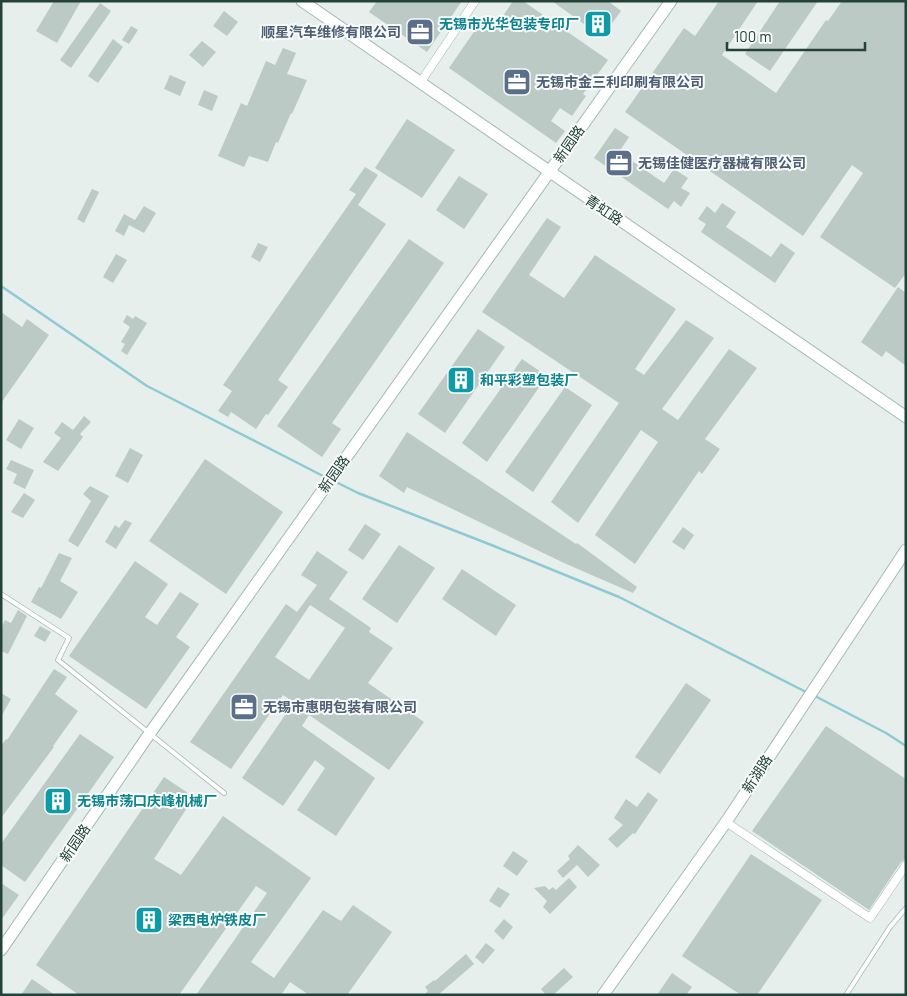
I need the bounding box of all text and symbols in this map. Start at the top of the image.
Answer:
building icon: 无锡市光华包装专印厂 [583,9,613,39]
place label: 无锡市光华包装专印厂 [439,15,579,32]
office icon: 顺星汽车维修有限公司 [405,17,435,47]
scale bar [727,20,864,52]
place label: 顺星汽车维修有限公司 [261,23,401,40]
text: 100 m [734,27,772,45]
office icon: 无锡市金三利印刷有限公司 [502,67,532,97]
place label: 无锡市金三利印刷有限公司 [536,73,704,90]
street label: 新园路 [550,122,588,166]
office icon: 无锡佳健医疗器械有限公司 [604,148,634,178]
place label: 无锡佳健医疗器械有限公司 [638,154,806,171]
street label: 青虹路 [582,191,626,228]
building icon: 和平彩塑包装厂 [446,365,476,395]
place label: 和平彩塑包装厂 [480,371,578,388]
street label: 新园路 [315,452,353,496]
office icon: 无锡市惠明包装有限公司 [229,692,259,722]
place label: 无锡市惠明包装有限公司 [263,698,417,715]
street label: 新湖路 [738,751,775,796]
building icon: 无锡市荡口庆峰机械厂 [43,786,73,816]
place label: 无锡市荡口庆峰机械厂 [77,792,217,809]
street label: 新园路 [56,821,93,865]
building icon: 梁西电炉铁皮厂 [134,905,164,935]
place label: 梁西电炉铁皮厂 [168,911,266,928]

